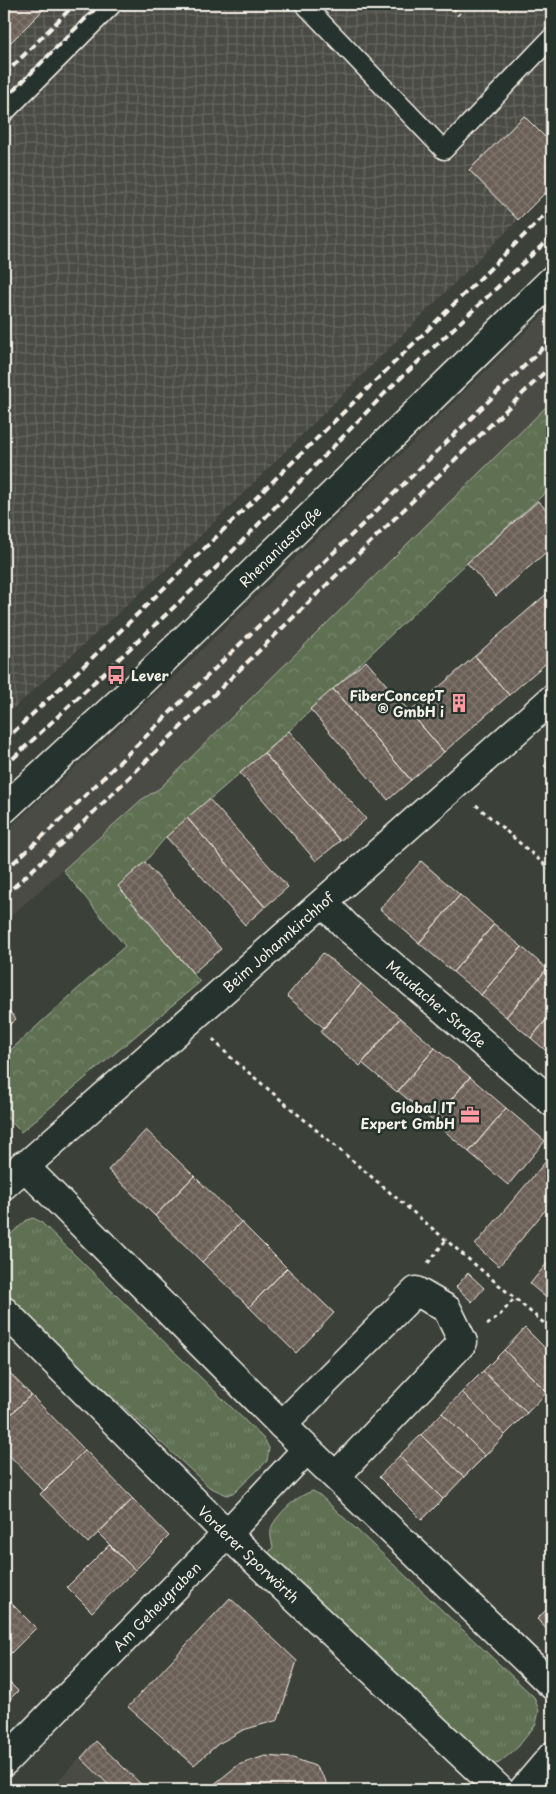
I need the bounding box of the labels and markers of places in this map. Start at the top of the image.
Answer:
bus stop icon: Lever [105,664,127,686]
place label: Lever [131,665,170,686]
place label: FiberConcepT ® GmbH i [349,685,445,722]
building icon: FiberConcepT ® GmbH i [448,692,470,714]
place label: Global IT Expert GmbH [360,1097,456,1134]
office icon: Global IT Expert GmbH [459,1104,481,1126]

